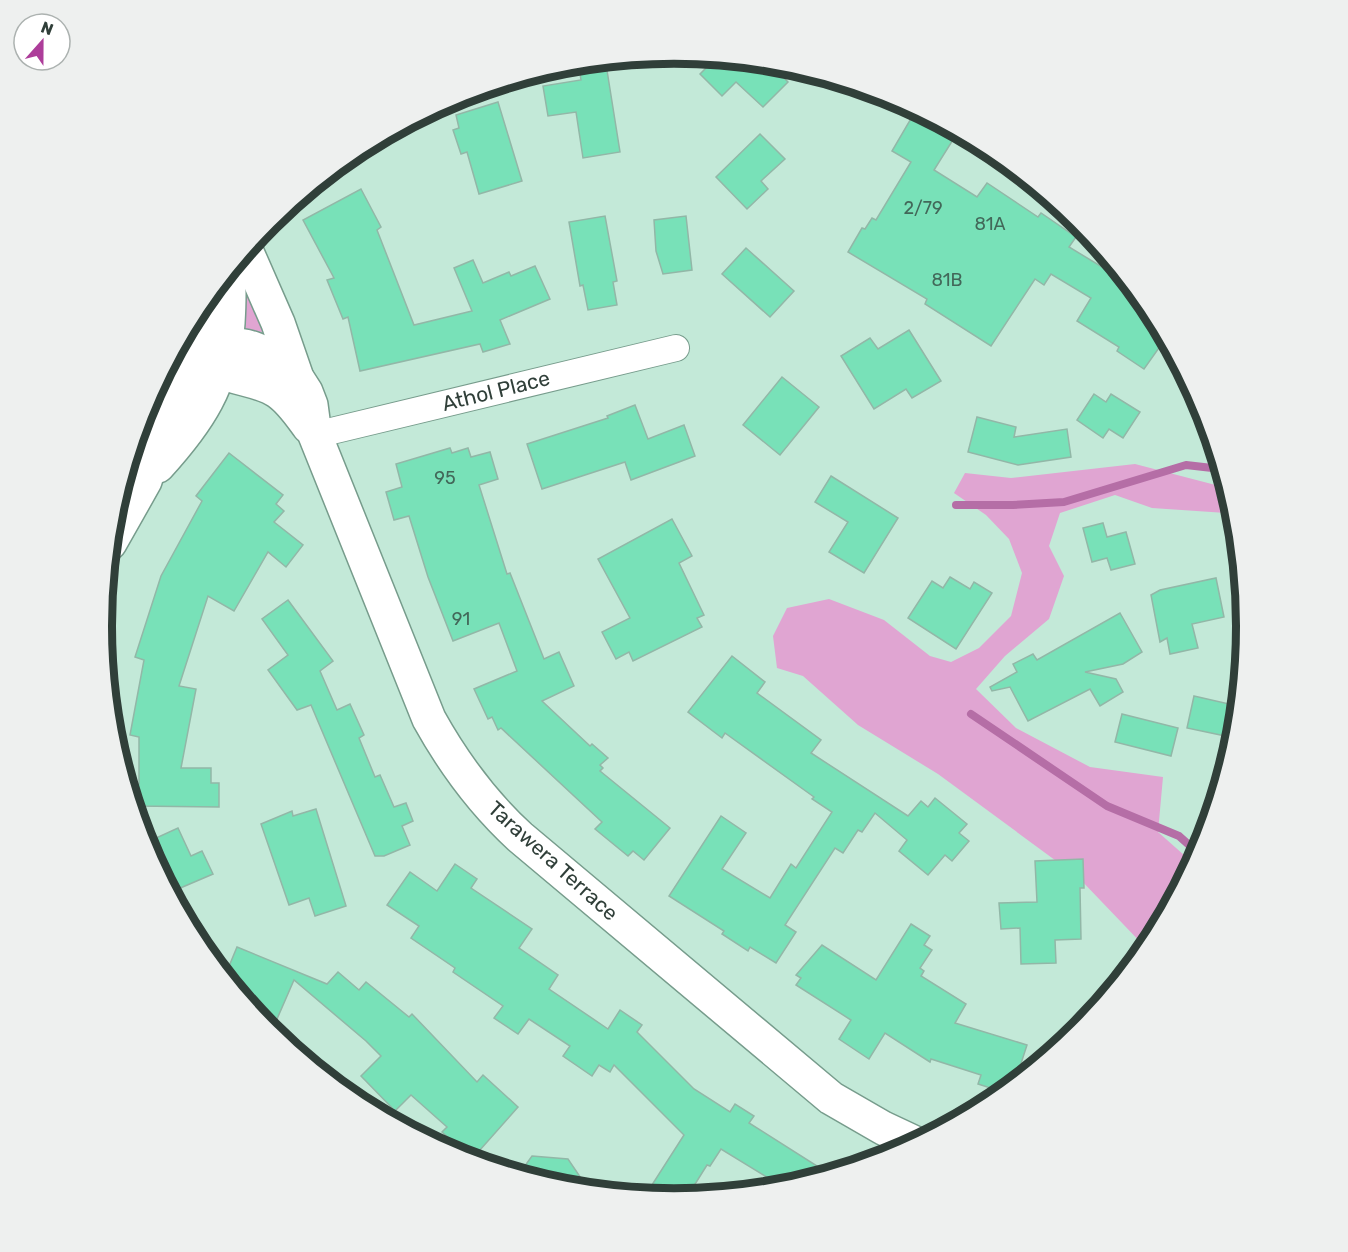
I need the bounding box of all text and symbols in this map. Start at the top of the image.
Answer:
north arrow [12,12,72,72]
text: N [38,18,56,39]
house number: 2/79 [903,197,943,219]
house number: 81A [974,213,1006,235]
house number: 81B [931,269,963,291]
street label: Athol Place [439,365,552,416]
house number: 95 [434,467,456,489]
house number: 91 [452,608,470,630]
street label: Tarawera Terrace [483,796,623,926]

